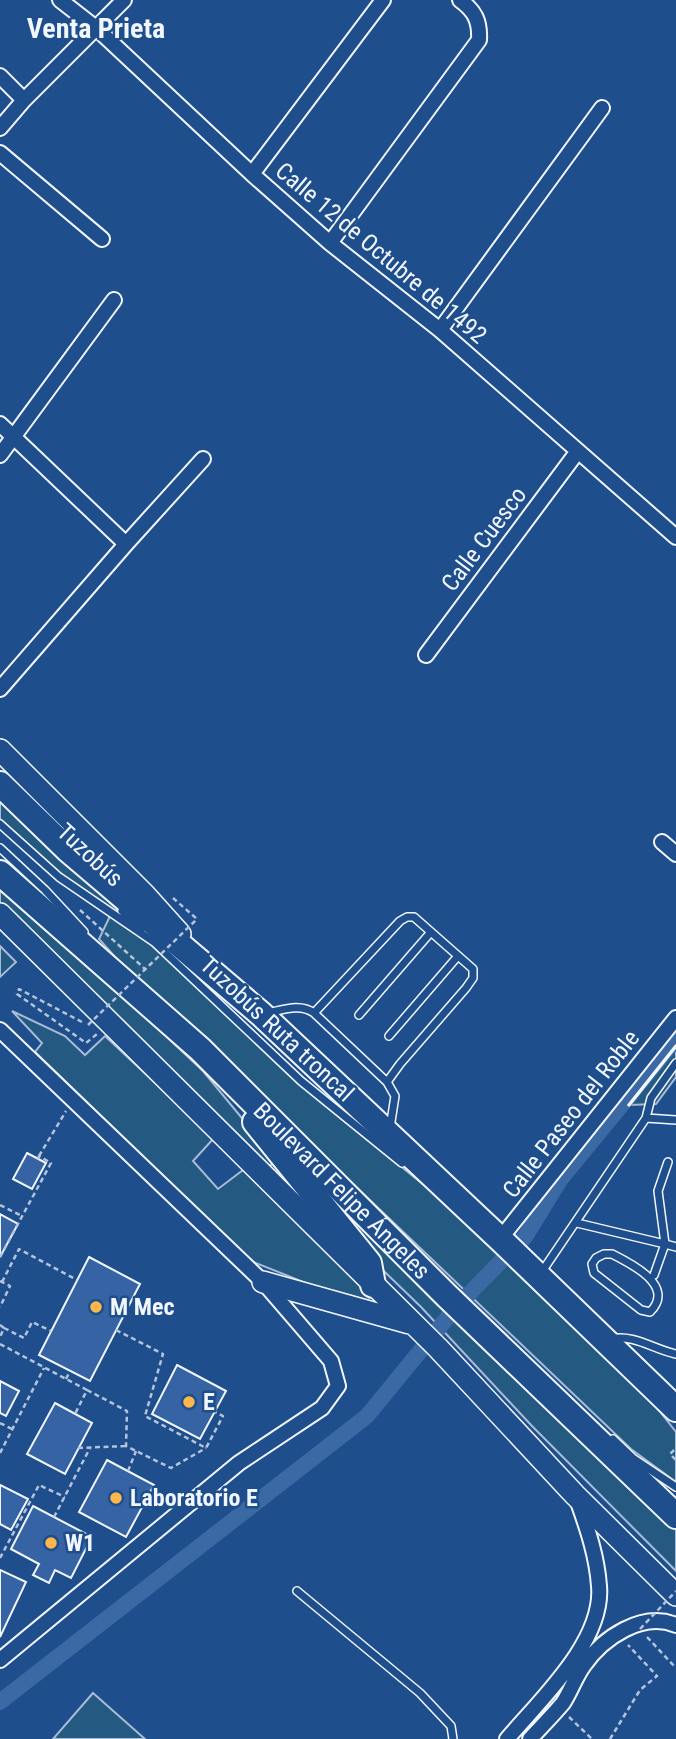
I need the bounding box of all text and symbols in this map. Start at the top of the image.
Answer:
district label: Venta Prieta [27,12,165,45]
street label: Calle 12 de Octubre de 1492 [270,157,492,349]
street label: Calle Cuesco [436,481,532,597]
street label: Tuzobús [51,818,129,892]
street label: Tuzobús Ruta troncal [194,951,360,1107]
street label: Calle Paseo del Roble [497,1025,645,1203]
street label: Boulevard Felipe Ángeles [248,1097,436,1285]
place label: M Mec [110,1293,174,1321]
marker: M Mec [88,1299,104,1315]
place label: E [203,1388,215,1416]
marker: E [181,1394,197,1410]
place label: Laboratorio E [130,1484,258,1512]
marker: Laboratorio E [108,1490,124,1506]
place label: W1 [65,1529,95,1557]
marker: W1 [43,1535,59,1551]

